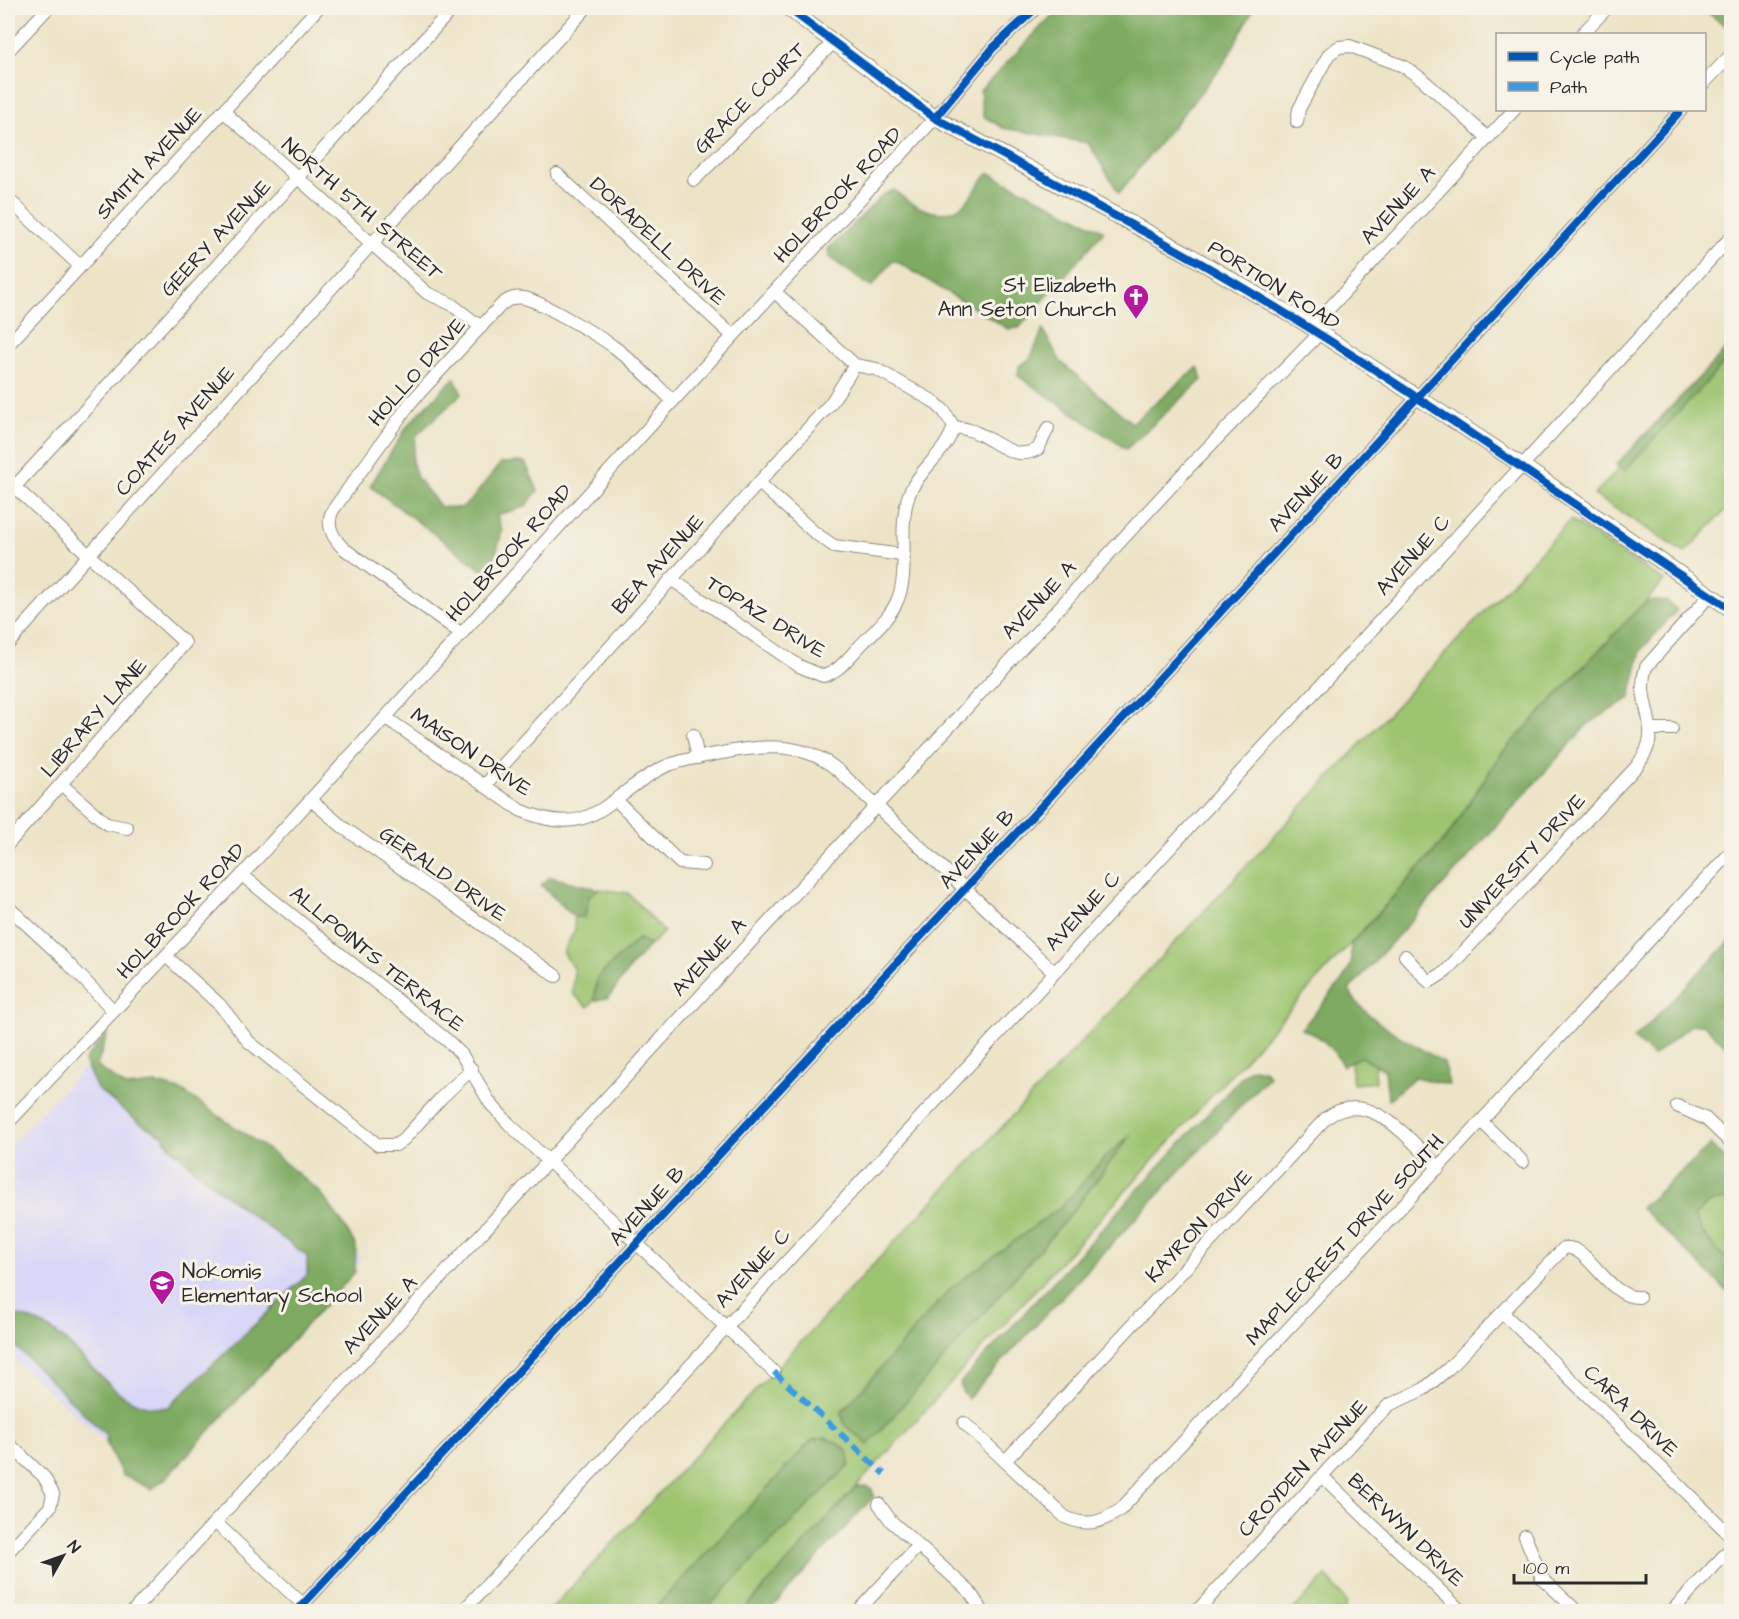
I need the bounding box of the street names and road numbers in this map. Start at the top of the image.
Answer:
street label: GRACE COURT [688,35,813,160]
street label: SMITH AVENUE [89,100,209,226]
street label: HOLBROOK ROAD [767,120,909,269]
street label: NORTH 5TH STREET [275,131,450,288]
street label: AVENUE A [1354,159,1442,251]
street label: DORADELL DRIVE [583,170,733,312]
street label: GEERY AVENUE [154,173,278,303]
street label: PORTION ROAD [1203,233,1346,337]
street label: HOLLO DRIVE [362,311,473,433]
street label: COATES AVENUE [109,359,242,502]
street label: AVENUE B [1261,446,1351,538]
street label: HOLBROOK ROAD [439,477,579,628]
street label: BEA AVENUE [605,507,711,620]
street label: AVENUE C [1369,508,1457,602]
street label: AVENUE A [995,554,1083,646]
street label: TOPAZ DRIVE [701,569,832,666]
street label: LIBRARY LANE [34,652,154,784]
street label: MAISON DRIVE [405,701,538,804]
street label: UNIVERSITY DRIVE [1452,787,1593,935]
street label: AVENUE B [932,803,1022,895]
street label: GERALD DRIVE [374,819,513,929]
street label: HOLBROOK ROAD [110,836,252,985]
street label: AVENUE C [1038,865,1128,957]
street label: ALLPOINTS TERRACE [283,879,471,1039]
street label: AVENUE A [665,911,753,1003]
street label: MAPLECREST DRIVE SOUTH [1239,1128,1451,1352]
street label: AVENUE B [602,1160,692,1252]
street label: KAYRON DRIVE [1139,1163,1260,1289]
street label: AVENUE C [708,1222,798,1314]
street label: AVENUE A [336,1269,424,1361]
street label: CARA DRIVE [1577,1358,1686,1464]
street label: CROYDEN AVENUE [1231,1392,1375,1543]
street label: BERWYN DRIVE [1341,1467,1471,1594]

